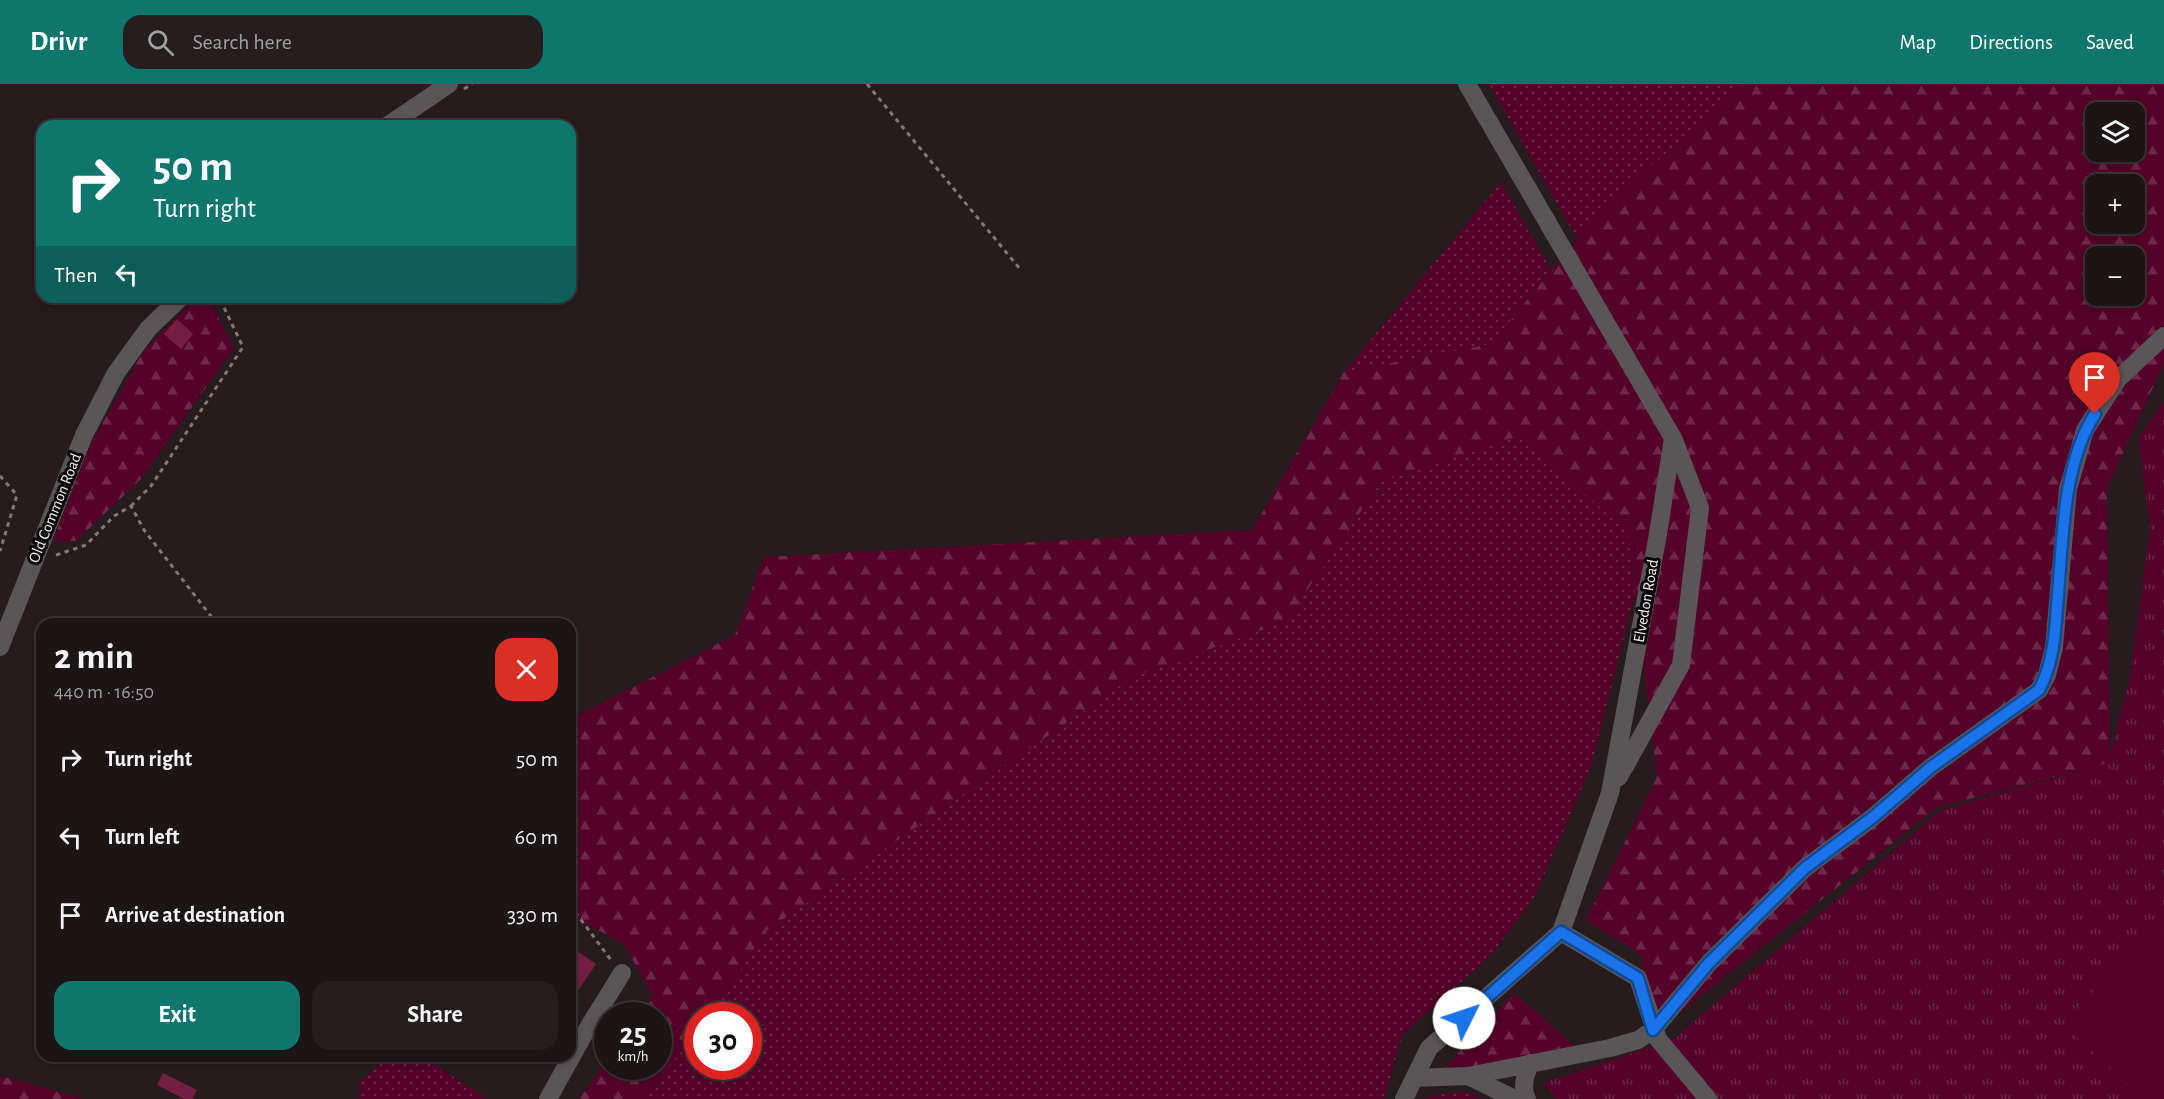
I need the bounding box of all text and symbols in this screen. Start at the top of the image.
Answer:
search box [123,15,543,69]
icon: search [144,26,177,59]
text: Drivr [30,28,87,56]
text: Search here [192,31,292,53]
text: Map [1900,32,1936,53]
text: Directions [1969,32,2053,53]
text: Saved [2086,32,2134,53]
map controls [2085,102,2145,306]
button: layers [2085,102,2145,162]
icon: right [54,144,132,222]
text: 50 m [153,146,233,188]
button: + [2085,174,2145,234]
text: Turn right [153,195,256,222]
button: − [2085,246,2145,306]
icon: left [110,258,143,291]
text: Then [54,264,98,286]
pin [2069,352,2120,414]
icon: arrive [2078,361,2111,394]
street label: Old Common Road [26,451,84,565]
street label: Elvedon Road [1631,558,1661,644]
button: close [495,638,558,701]
text: 2 min [54,639,134,675]
text: 440 m · 16:50 [54,682,154,702]
icon: right [54,743,87,776]
text: Turn right [105,748,192,770]
text: 50 m [516,748,558,770]
icon: left [54,821,87,854]
text: Turn left [105,826,179,848]
text: 60 m [515,826,558,848]
icon: arrive [54,899,87,932]
text: Arrive at destination [105,904,285,926]
text: 330 m [507,904,558,926]
button: Exit [54,981,300,1050]
button: Share [312,981,558,1050]
position arrow [1432,986,1496,1050]
speed limit sign: 30 [684,1002,762,1080]
text: 25 [619,1019,647,1049]
text: km/h [618,1049,648,1064]

